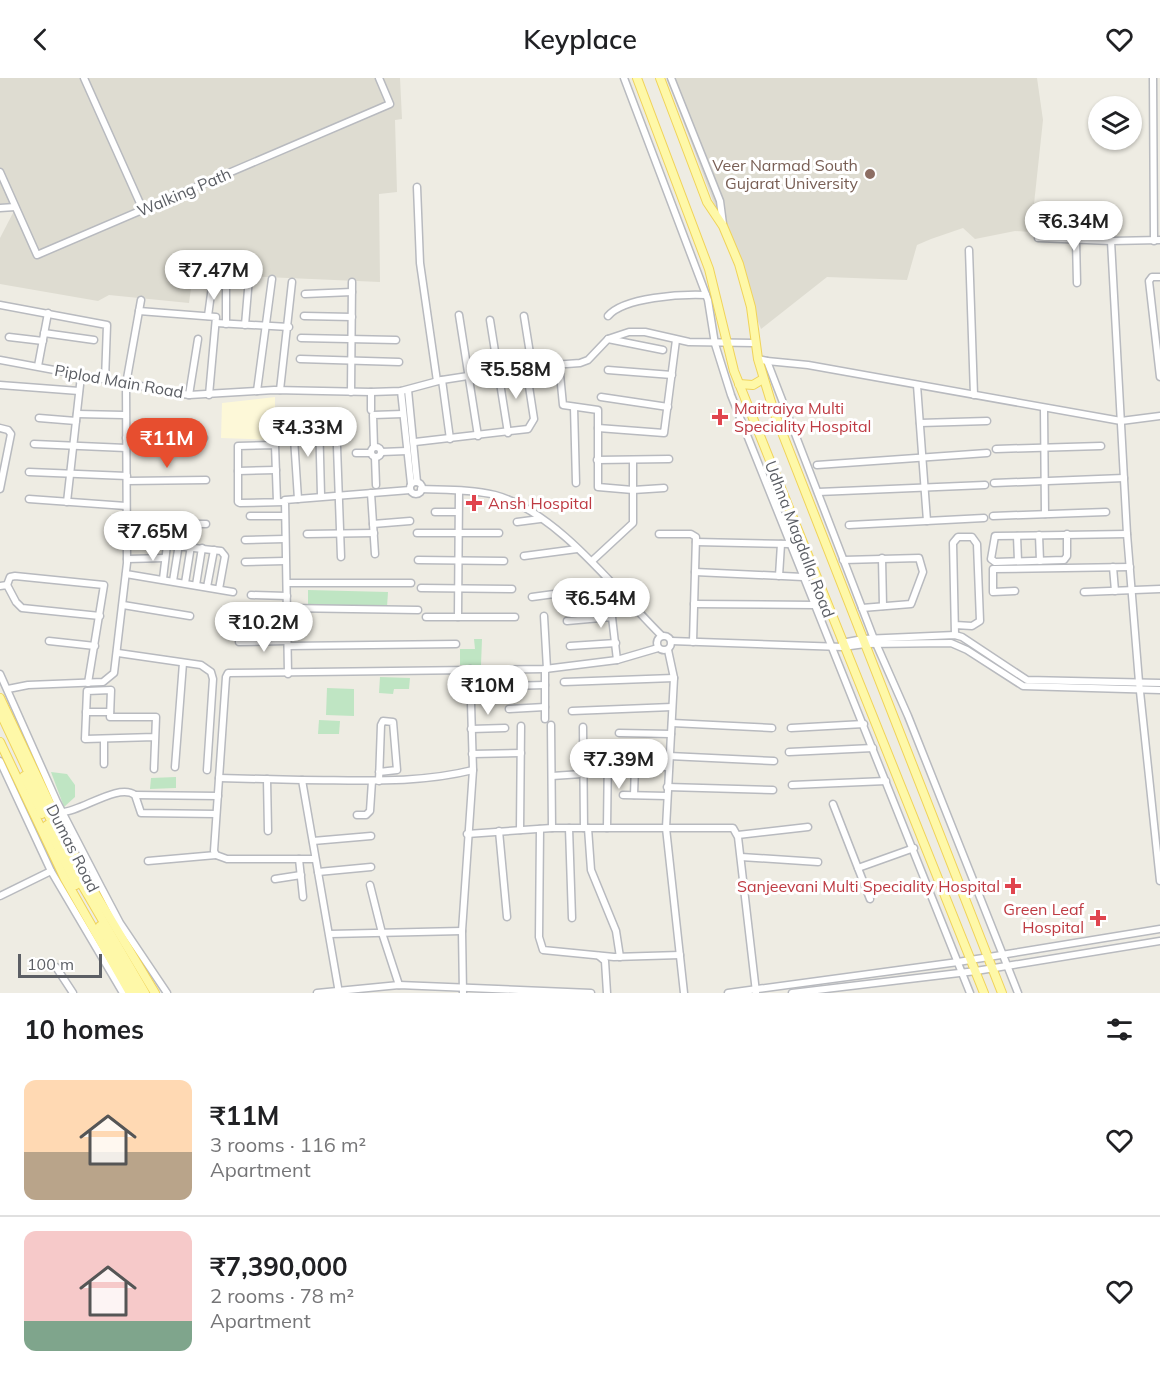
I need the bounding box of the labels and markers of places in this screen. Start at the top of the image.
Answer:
place label: Veer Narmad South Gujarat University [712,155,858,193]
marker: Veer Narmad South Gujarat University [863,167,877,181]
pin: ₹6.34M [1025,201,1123,252]
pin: ₹7.47M [165,250,263,301]
pin: ₹5.58M [467,349,565,400]
place label: Maitraiya Multi Speciality Hospital [734,398,871,436]
pin: ₹4.33M [259,407,357,458]
marker: Maitraiya Multi Speciality Hospital [711,408,729,426]
pin: ₹11M [131,418,203,469]
place label: Ansh Hospital [488,493,592,513]
marker: Ansh Hospital [465,494,483,512]
pin: ₹7.65M [104,511,202,562]
pin: ₹6.54M [552,578,650,629]
pin: ₹10.2M [215,602,313,653]
pin: ₹10M [452,665,524,716]
pin: ₹7.39M [570,739,668,790]
place label: Sanjeevani Multi Speciality Hospital [737,876,1000,896]
marker: Sanjeevani Multi Speciality Hospital [1004,877,1022,895]
place label: Green Leaf Hospital [1003,899,1085,937]
marker: Green Leaf Hospital [1089,909,1107,927]

